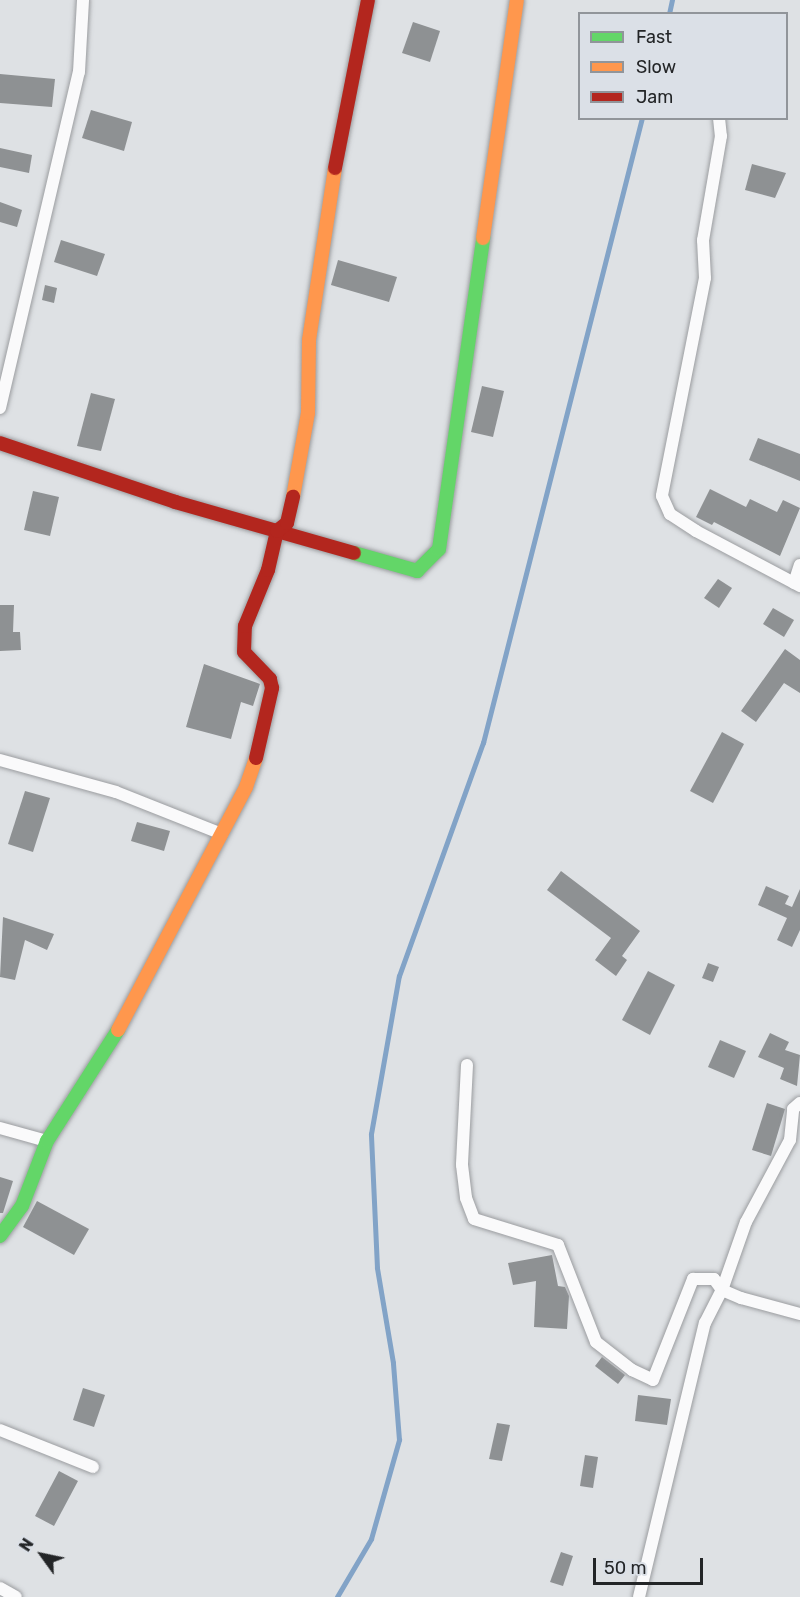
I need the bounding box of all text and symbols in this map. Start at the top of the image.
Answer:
legend [578,12,788,120]
text: Fast [636,26,672,48]
text: Slow [636,56,676,78]
text: Jam [636,86,673,108]
north arrow [12,1525,72,1585]
text: N [15,1535,38,1555]
scale bar [596,1546,706,1584]
text: 50 m [604,1557,647,1579]

